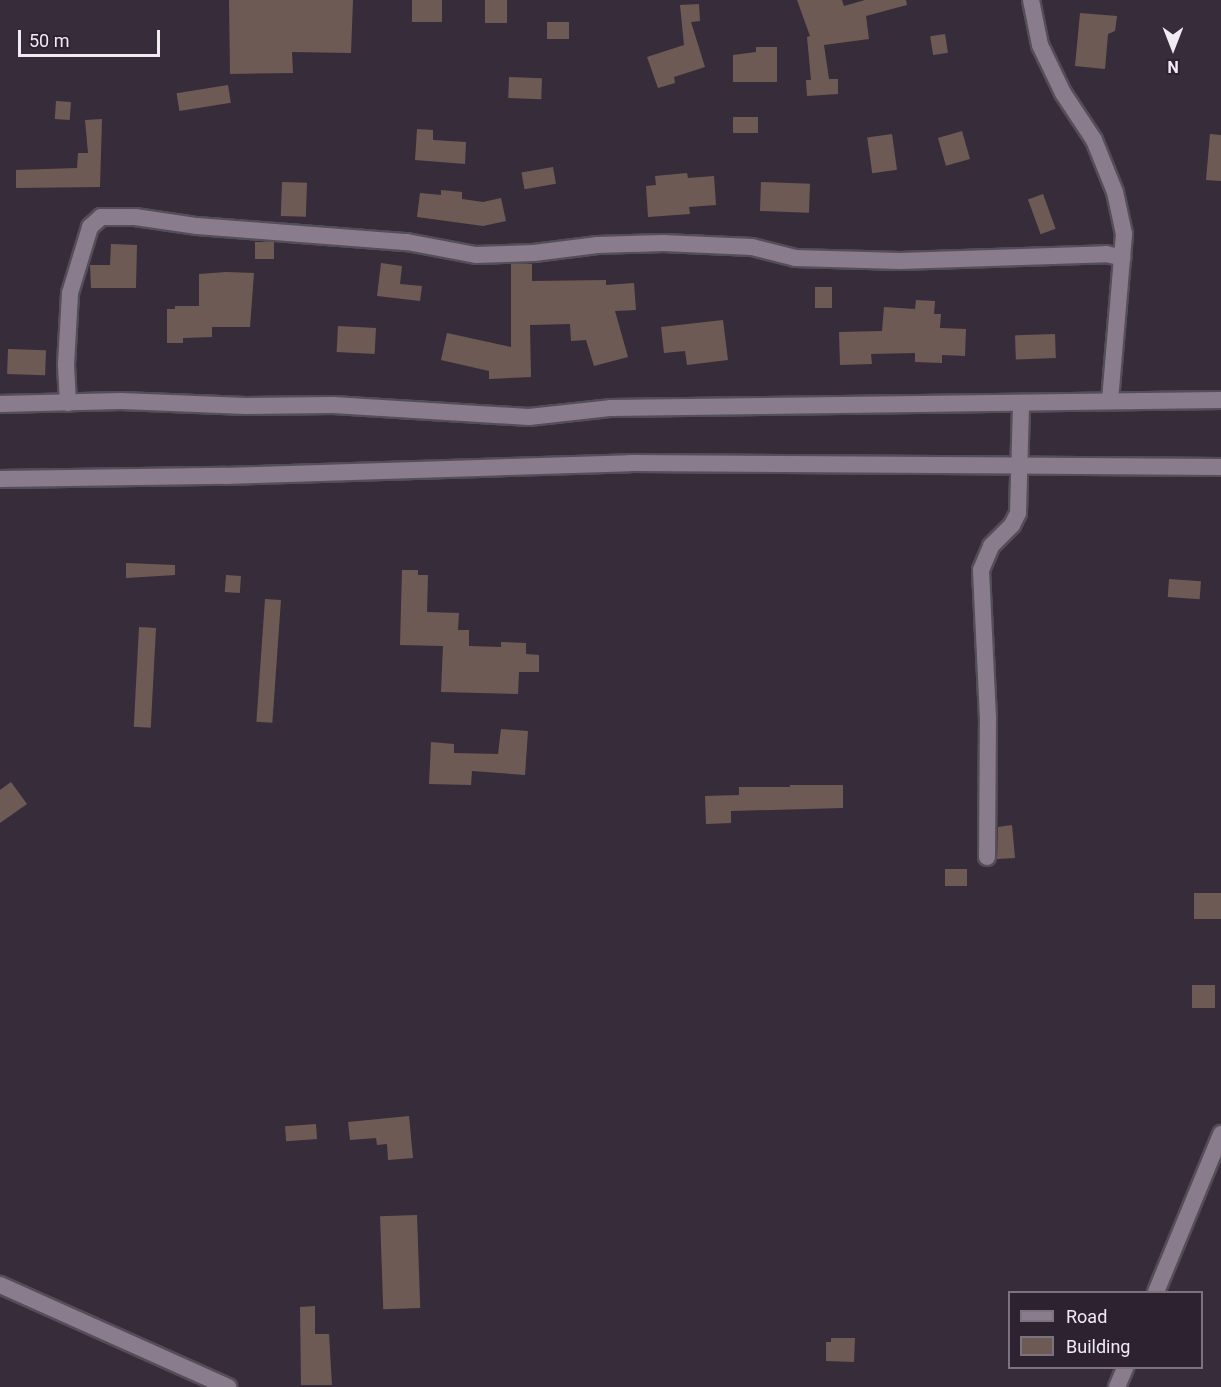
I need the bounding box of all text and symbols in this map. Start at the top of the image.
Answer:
scale bar [21,18,164,56]
north arrow [1143,18,1203,78]
text: 50 m [29,30,69,51]
text: N [1167,57,1179,76]
legend [1008,1291,1203,1369]
text: Road [1066,1306,1107,1327]
text: Building [1066,1336,1130,1357]

